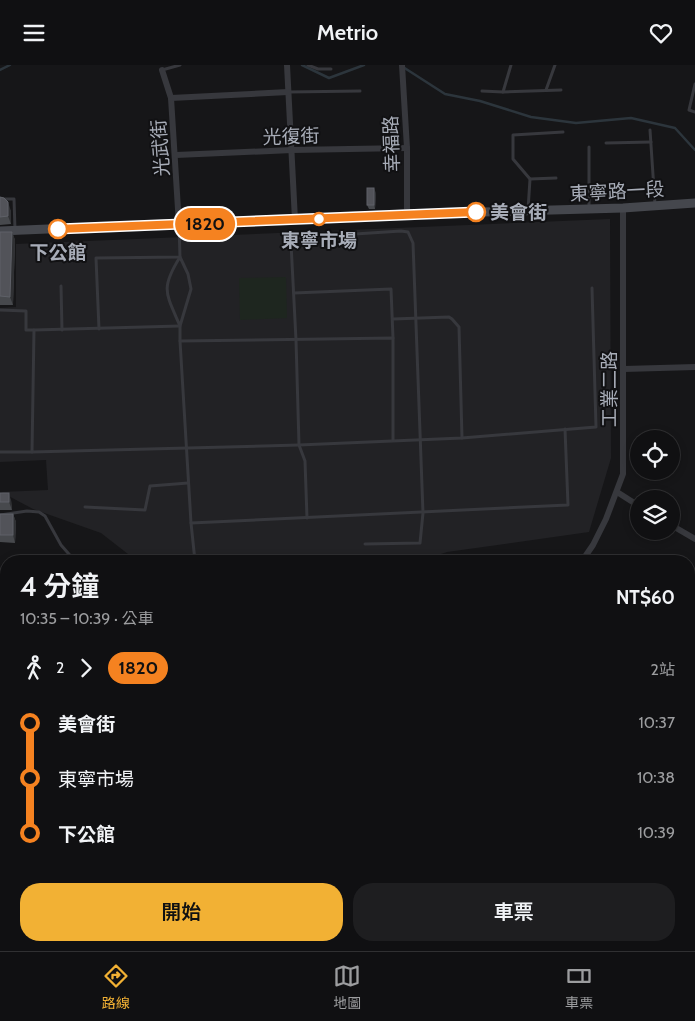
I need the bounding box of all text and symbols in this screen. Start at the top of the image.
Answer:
icon: menu [20,19,48,47]
text: Metrio [317,19,378,46]
icon: heart [647,19,675,47]
street label: 幸福路 [379,115,404,173]
street label: 光武街 [147,119,174,177]
street label: 光復街 [262,124,320,149]
street label: 東寧路一段 [569,178,665,205]
place label: 美會街 [490,201,547,224]
marker: 美會街 [466,202,486,222]
line badge: 1820 [170,208,240,240]
marker: 東寧市場 [312,212,326,226]
text: 1820 [185,213,225,235]
marker: 下公館 [48,219,68,239]
place label: 東寧市場 [281,229,357,252]
place label: 下公館 [29,241,87,264]
street label: 工業二路 [598,351,621,427]
map controls [630,430,680,540]
button: locate [630,430,680,480]
button: layers [630,490,680,540]
text: 4 分鐘 [20,569,99,603]
text: NT$60 [616,586,675,609]
text: 10:35 – 10:39 · 公車 [20,609,153,628]
icon: walk [20,654,48,682]
icon: forward [72,654,100,682]
text: 1820 [118,657,158,679]
text: 2 [56,658,64,677]
text: 2站 [651,660,675,679]
text: 美會街 [58,713,115,736]
text: 10:37 [639,713,675,732]
text: 東寧市場 [58,768,134,791]
text: 10:38 [637,768,675,787]
text: 下公館 [58,823,115,846]
text: 10:39 [638,823,675,842]
button: 開始 [20,883,343,941]
button: 車票 [353,883,675,941]
tab: 路線 [102,962,130,1012]
tab: 地圖 [333,962,361,1012]
tab: 車票 [565,962,593,1012]

